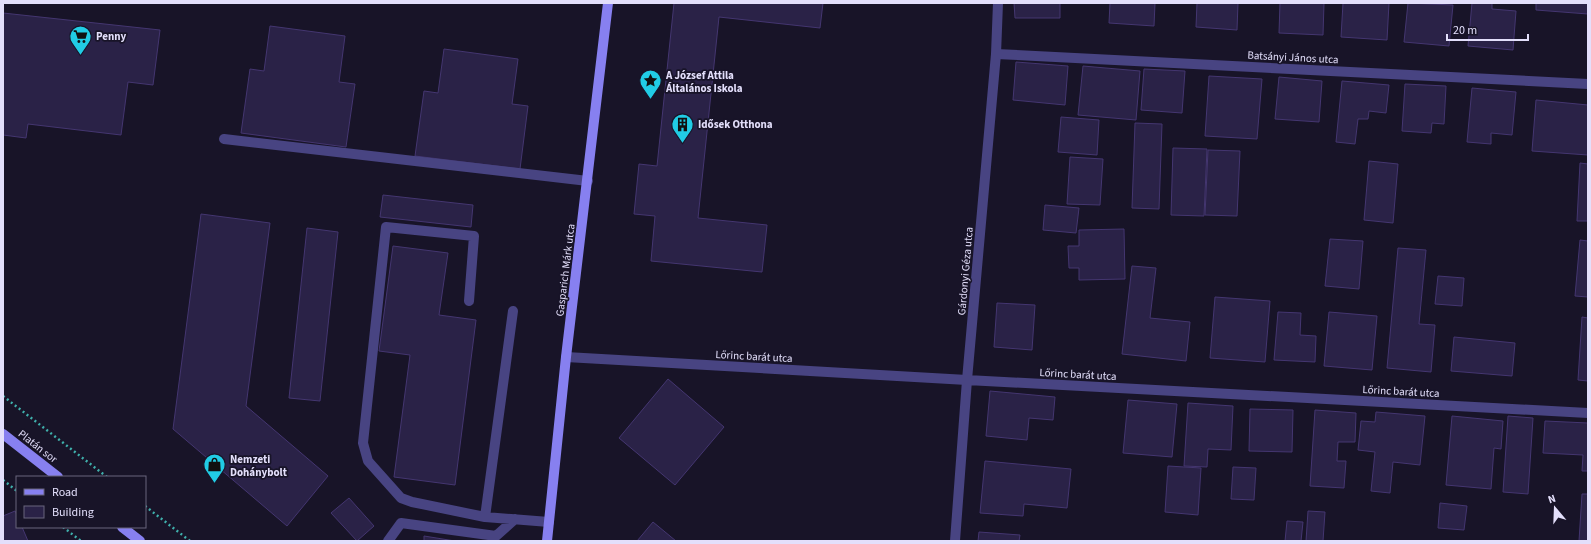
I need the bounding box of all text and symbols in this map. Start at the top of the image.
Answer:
scale bar [1447,16,1528,42]
text: 20 m [1453,22,1477,39]
supermarket icon: Penny [67,23,93,56]
place label: Penny [96,29,127,44]
street label: Batsányi János utca [1247,48,1339,67]
place icon: A József Attila Általános Iskola [637,68,663,101]
place label: A József Attila Általános Iskola [665,68,743,96]
building icon: Idősek Otthona [670,111,696,144]
place label: Idősek Otthona [698,117,773,132]
street label: Gasparich Márk utca [552,223,579,317]
street label: Gárdonyi Géza utca [954,226,977,316]
street label: Lőrinc barát utca [715,347,793,366]
street label: Lőrinc barát utca [1039,365,1117,384]
street label: Lőrinc barát utca [1362,382,1440,401]
street label: Platán sor [15,426,61,467]
shop icon: Nemzeti Dohánybolt [202,452,228,485]
place label: Nemzeti Dohánybolt [230,452,288,480]
legend [16,476,146,528]
text: Road [52,484,78,501]
north arrow [1535,488,1575,528]
text: N [1546,491,1558,507]
text: Building [52,504,94,521]

